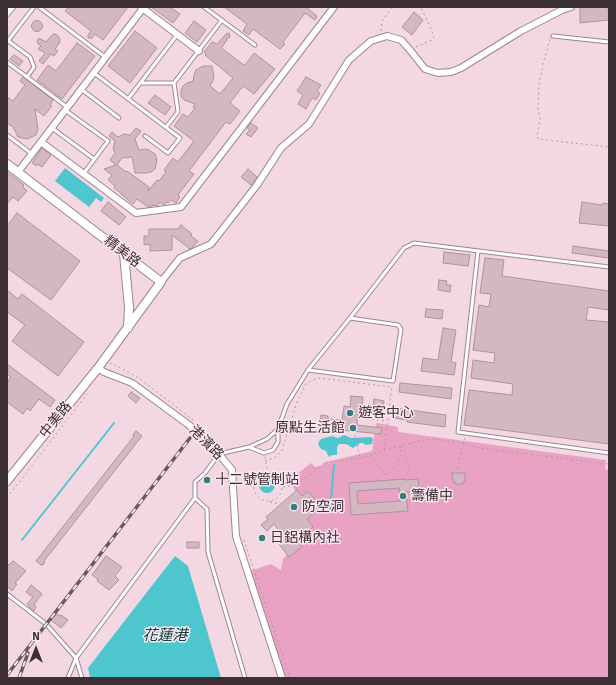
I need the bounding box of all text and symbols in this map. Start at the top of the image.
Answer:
street label: 精美路 [100,233,144,271]
street label: 中美路 [36,398,76,442]
place label: 遊客中心 [358,405,414,421]
marker: 遊客中心 [345,408,355,418]
place label: 原點生活館 [275,420,345,436]
street label: 港濱路 [185,422,227,464]
marker: 原點生活館 [348,423,358,433]
place label: 十二號管制站 [215,472,299,488]
marker: 十二號管制站 [202,475,212,485]
place label: 籌備中 [411,488,453,504]
marker: 籌備中 [398,491,408,501]
place label: 防空洞 [302,499,344,515]
marker: 防空洞 [289,502,299,512]
place label: 日鋁構內社 [270,530,340,546]
marker: 日鋁構內社 [257,533,267,543]
water label: 花蓮港 [143,627,187,645]
north arrow [16,629,56,669]
text: N [32,630,40,643]

